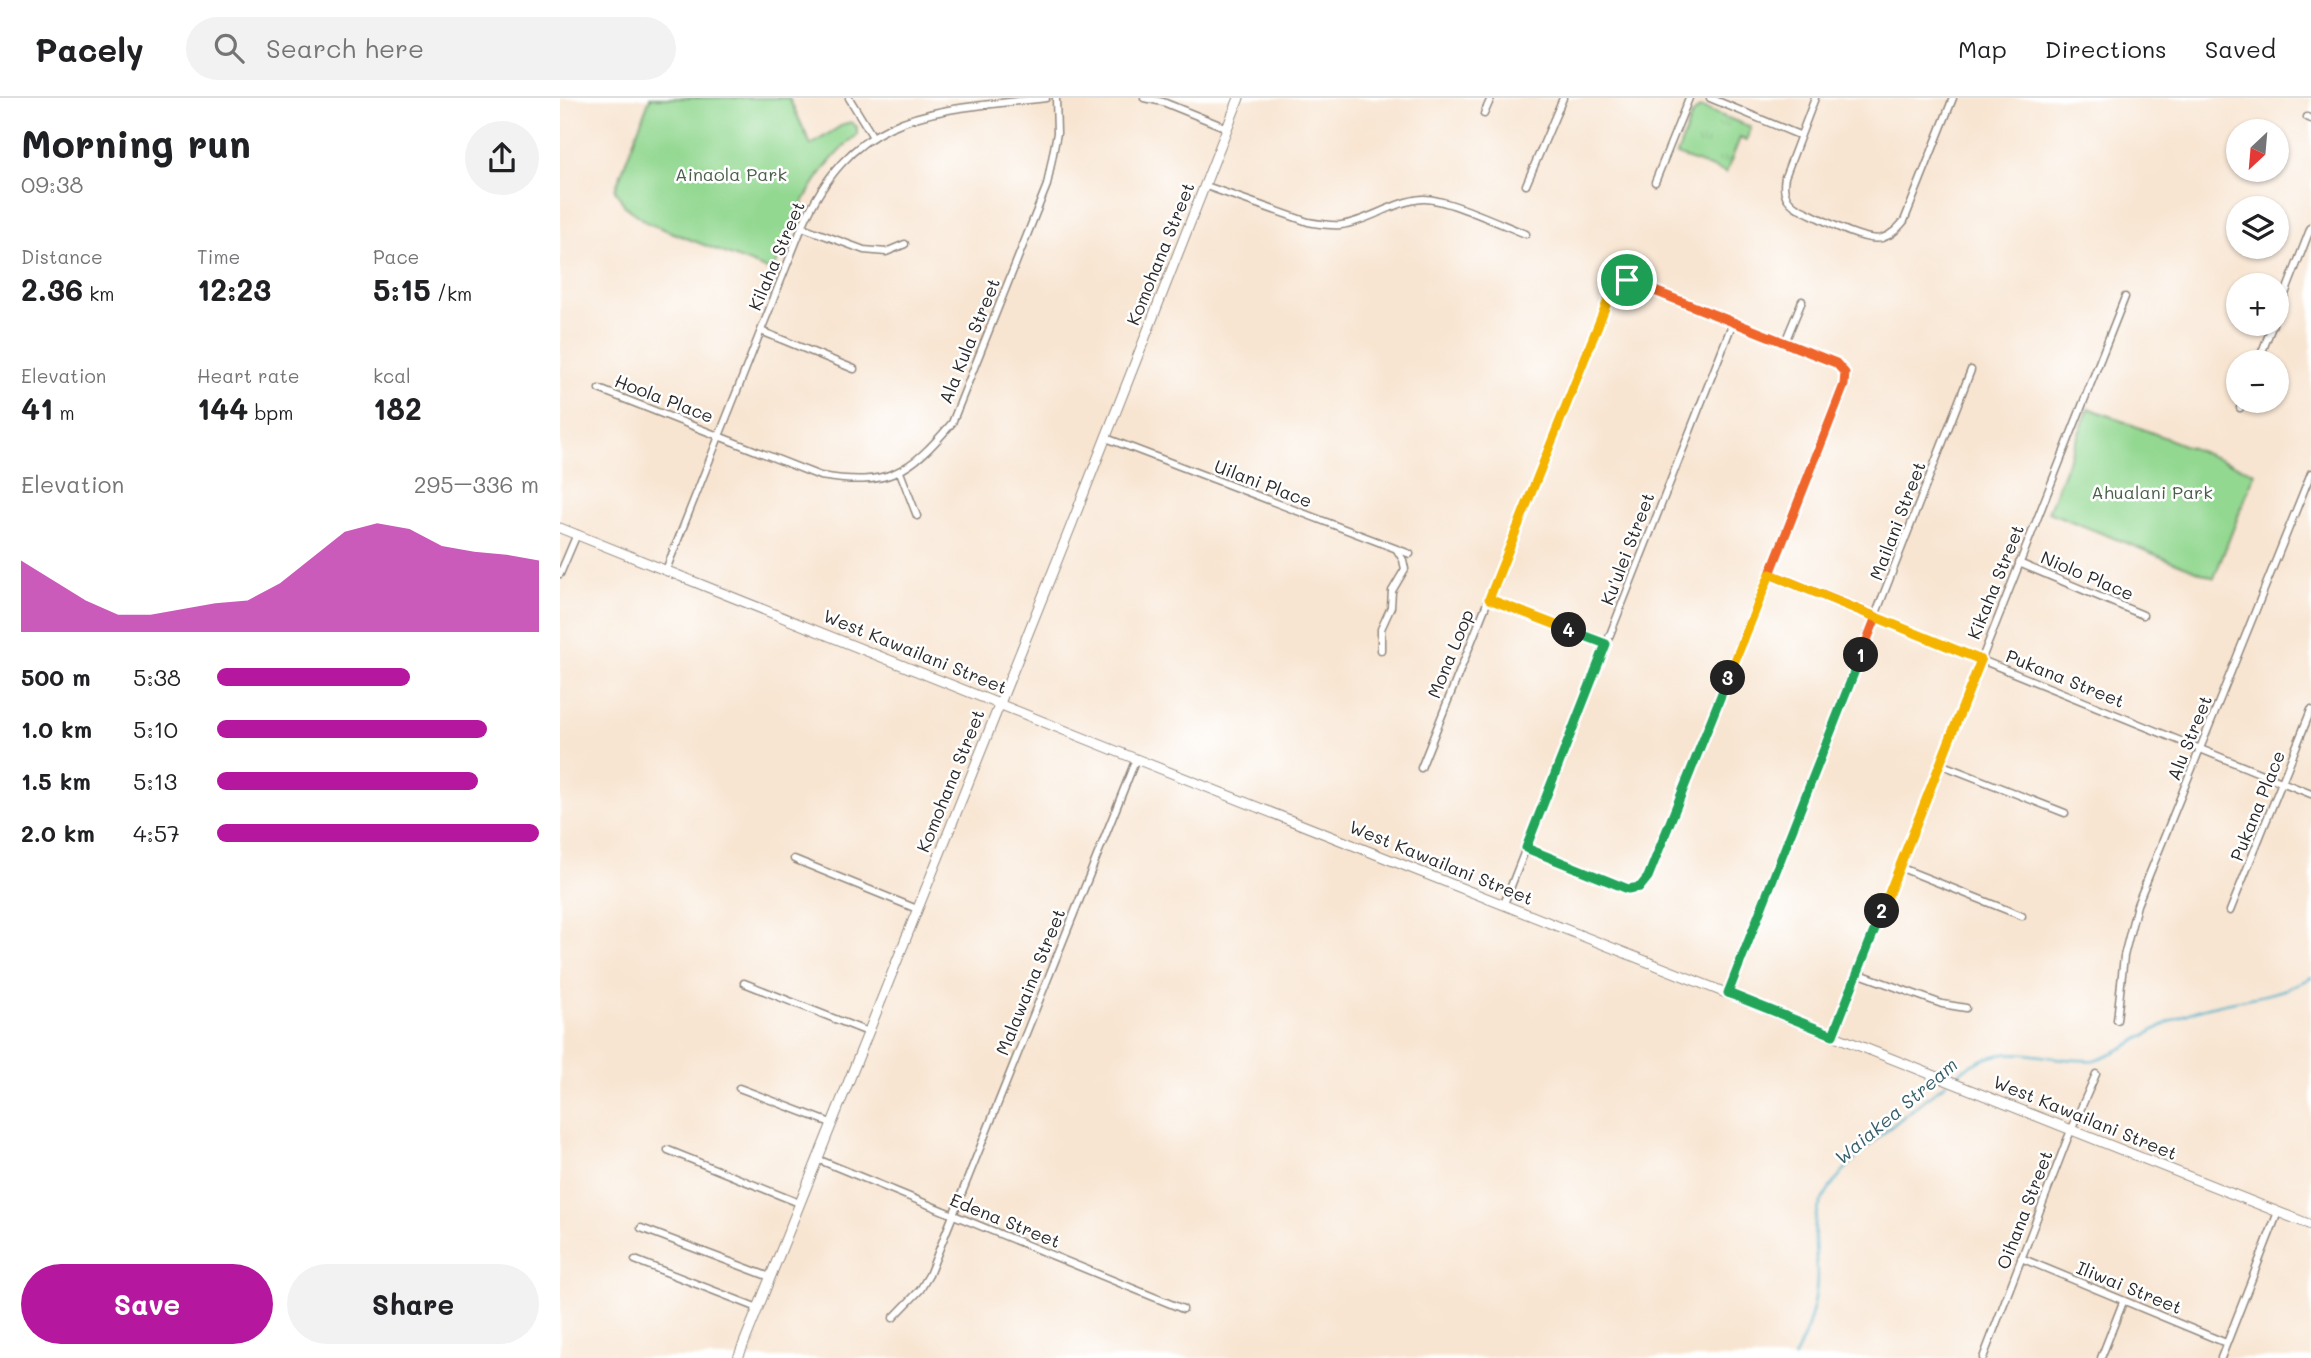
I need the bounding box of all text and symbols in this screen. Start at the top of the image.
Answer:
search box [186,17,676,80]
text: Pacely [35,27,144,70]
icon: search [210,29,248,67]
text: Search here [266,31,424,65]
text: Map [1958,33,2007,64]
text: Directions [2045,33,2167,64]
text: Saved [2205,33,2276,64]
text: Morning run [21,118,251,168]
north arrow [2226,119,2289,182]
map controls [2226,119,2289,413]
button: share [465,121,539,195]
park label: Ainaola Park [675,162,787,186]
text: 09:38 [21,169,83,199]
street label: Komohana Street [1120,179,1200,329]
button: layers [2226,196,2289,259]
street label: Kilaha Street [742,197,810,314]
text: Distance [21,244,103,269]
text: Time [197,244,240,269]
text: Pace [373,244,419,269]
pin [1597,250,1657,310]
icon: arrive [1608,261,1646,299]
text: 2.36 [21,269,83,309]
text: 12:23 [197,269,271,309]
text: 5:15 [373,269,431,309]
button: + [2226,273,2289,336]
street label: Ala Kula Street [933,274,1005,407]
text: km [83,281,114,306]
text: /km [431,281,472,306]
button: − [2226,350,2289,413]
text: Elevation [21,363,106,388]
text: Heart rate [197,363,300,388]
text: kcal [373,363,411,388]
street label: Hoola Place [611,368,717,428]
text: 41 [21,388,53,428]
text: 144 [197,388,248,428]
text: 182 [373,388,422,428]
text: m [53,400,75,425]
text: bpm [248,400,293,425]
street label: Uilani Place [1211,453,1316,513]
street label: Mailani Street [1863,458,1931,583]
text: Elevation [21,469,124,499]
text: 295–336 m [414,469,539,499]
park label: Ahualani Park [2091,480,2213,504]
street label: Ku'ulei Street [1595,489,1660,608]
street label: Kikaha Street [1961,521,2029,643]
street label: Niolo Place [2037,545,2138,605]
street label: West Kawailani Street [820,603,1011,699]
street label: Mona Loop [1421,606,1479,702]
pin: 4 [1552,612,1586,648]
text: 4 [1562,617,1575,642]
pin: 1 [1844,638,1878,672]
text: 1 [1856,642,1865,667]
street label: Pukana Street [2003,643,2128,713]
pin: 3 [1710,660,1746,696]
text: 500 m [21,662,91,692]
text: 5:38 [133,662,181,692]
text: 3 [1722,665,1733,690]
street label: Alu Street [2161,691,2217,784]
street label: Komohana Street [910,706,990,856]
text: 1.0 km [21,714,92,744]
text: 5:10 [133,714,178,744]
street label: Pukana Place [2224,747,2290,864]
text: 1.5 km [21,766,91,796]
text: 5:13 [133,766,177,796]
street label: West Kawailani Street [1346,814,1537,910]
text: 2.0 km [21,818,95,848]
text: 4:57 [133,818,180,848]
pin: 2 [1864,894,1900,928]
text: 2 [1876,898,1887,923]
street label: Malawaina Street [990,905,1070,1059]
water label: Waiakea Stream [1829,1052,1962,1169]
street label: West Kawailani Street [1990,1069,2181,1165]
street label: Oihana Street [1990,1147,2058,1272]
street label: Edena Street [947,1187,1064,1253]
street label: Iliwai Street [2073,1255,2186,1319]
button: Save [21,1264,273,1344]
button: Share [287,1264,539,1344]

